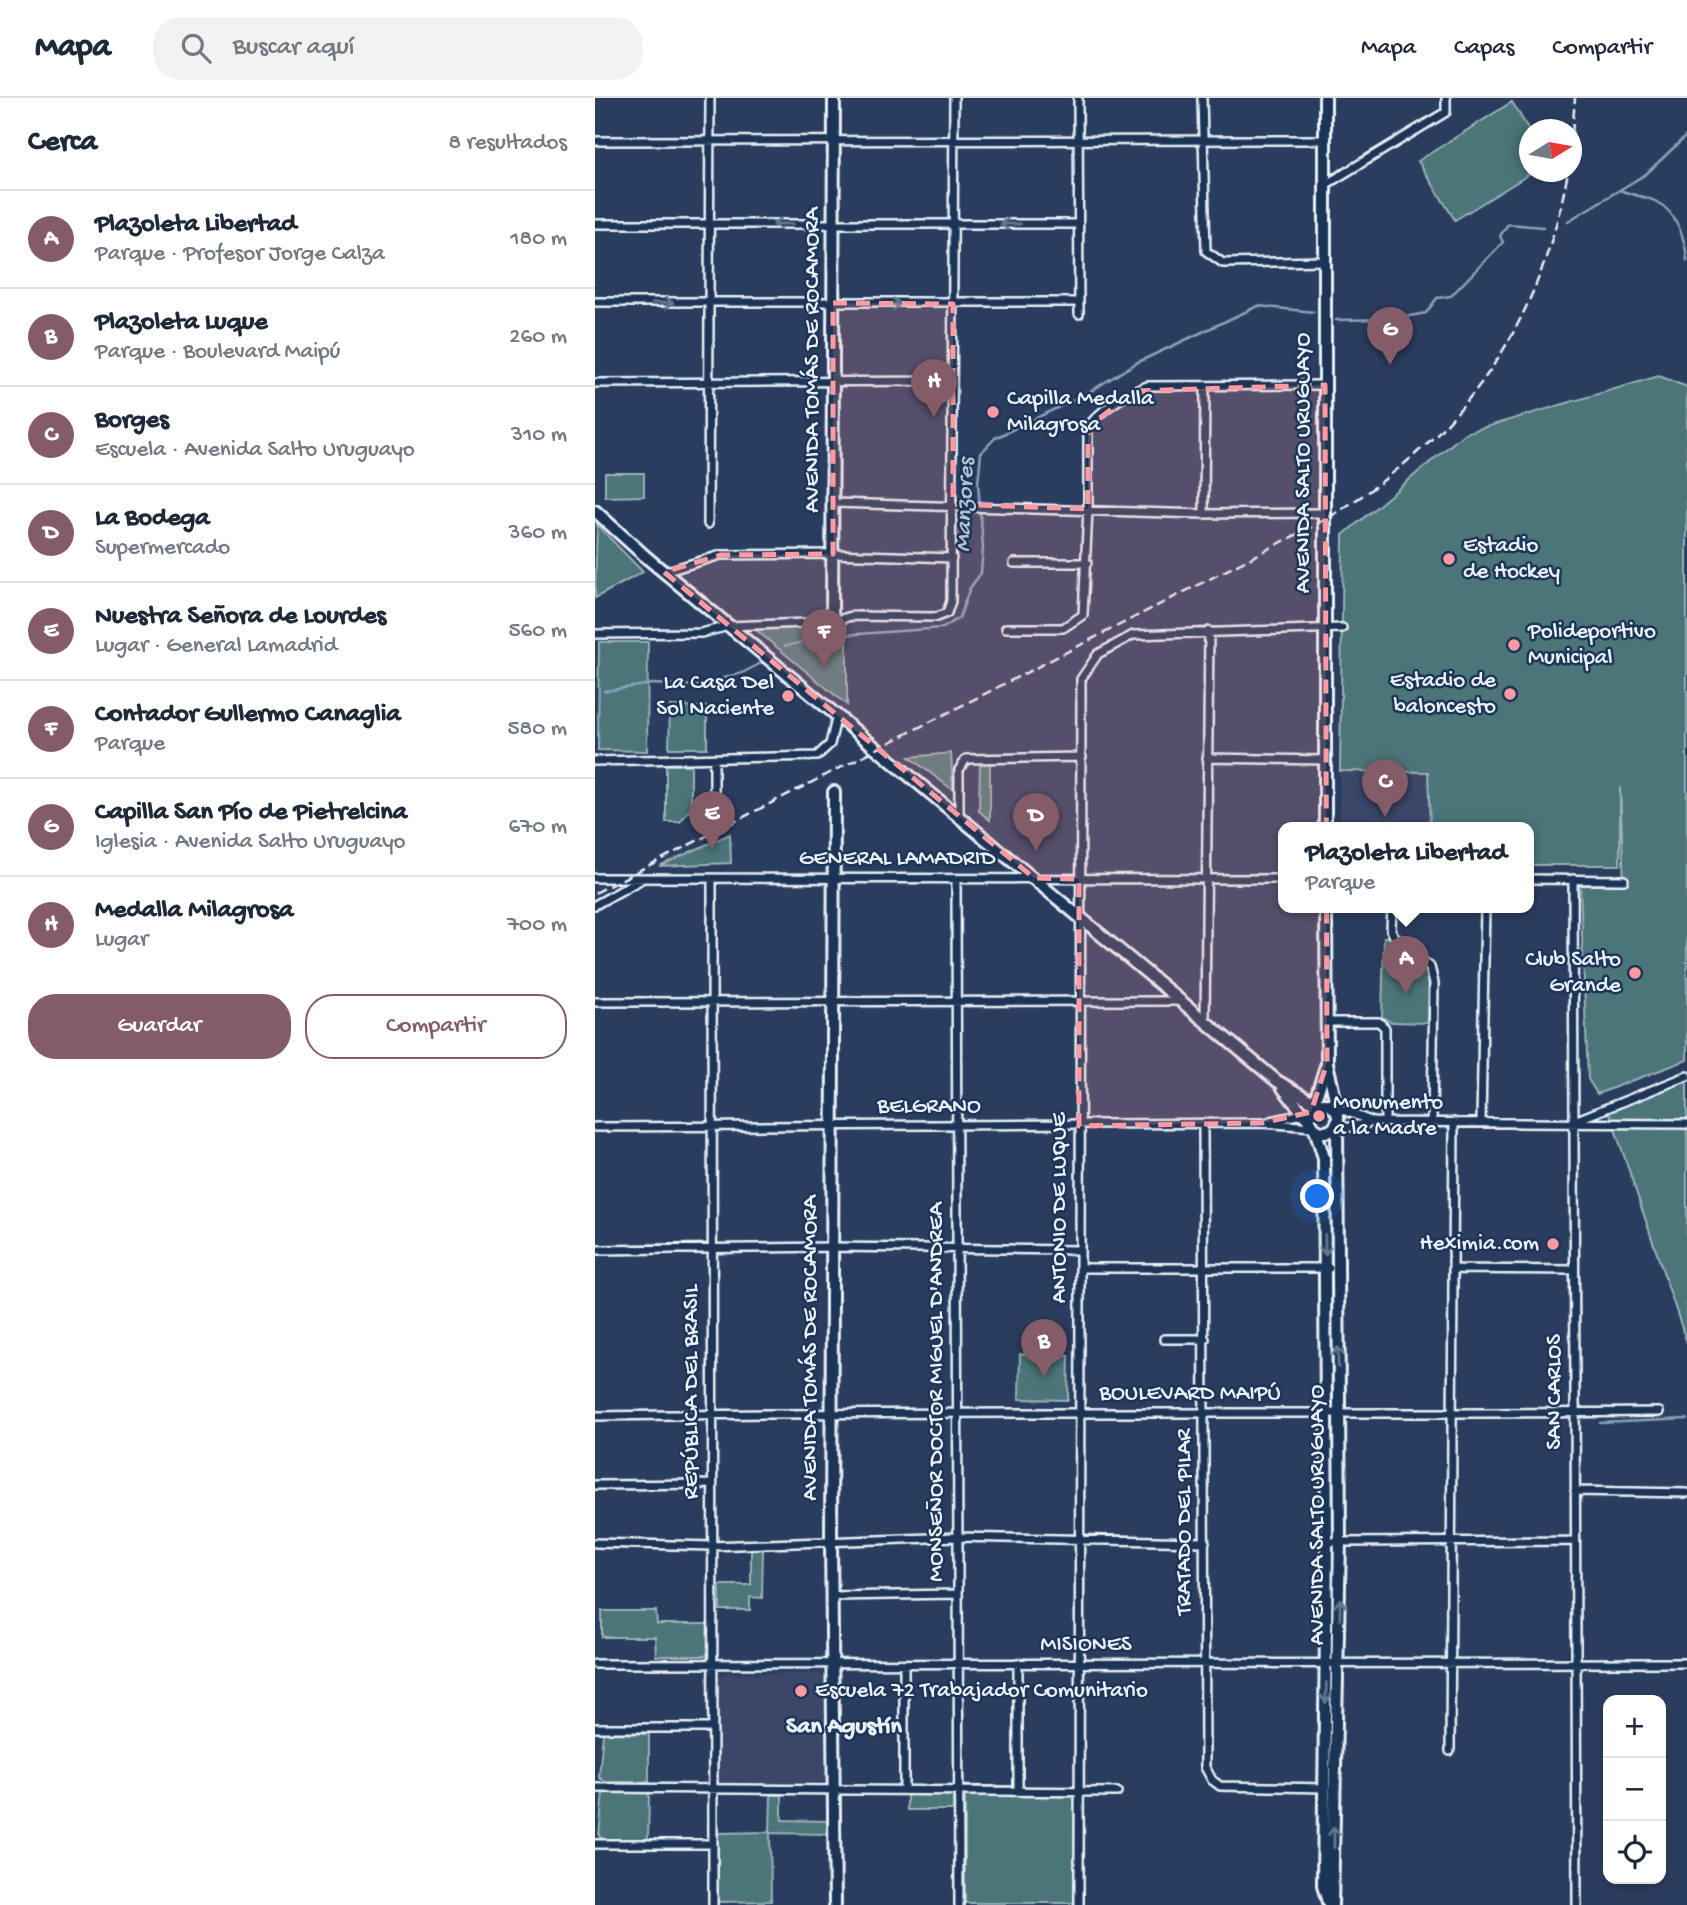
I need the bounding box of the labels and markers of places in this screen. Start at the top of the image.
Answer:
pin: G [1367,307,1413,365]
pin: H [911,359,957,417]
place label: Capilla Medalla Milagrosa [1007,386,1155,439]
marker: Capilla Medalla Milagrosa [985,404,1001,420]
place label: Estadio de Hockey [1463,533,1560,586]
marker: Estadio de Hockey [1441,551,1457,567]
pin: F [801,609,847,667]
place label: Polideportivo Municipal [1527,619,1656,672]
marker: Polideportivo Municipal [1506,637,1522,653]
place label: Estadio de baloncesto [1390,668,1497,721]
place label: La Casa Del Sol Naciente [656,670,775,723]
marker: Estadio de baloncesto [1502,686,1518,702]
marker: La Casa Del Sol Naciente [780,688,796,704]
pin: C [1362,759,1408,817]
pin: E [689,791,735,849]
pin: D [1013,793,1059,851]
pin: A [1383,936,1429,994]
place label: Club Salto Grande [1525,947,1622,1000]
marker: Club Salto Grande [1627,965,1643,981]
place label: Monumento a la Madre [1333,1090,1443,1143]
marker: Monumento a la Madre [1311,1108,1327,1124]
place label: Heximia.com [1420,1231,1539,1258]
marker: Heximia.com [1545,1236,1561,1252]
pin: B [1021,1319,1067,1377]
place label: Escuela 72 Trabajador Comunitario [815,1678,1148,1705]
marker: Escuela 72 Trabajador Comunitario [793,1683,809,1699]

